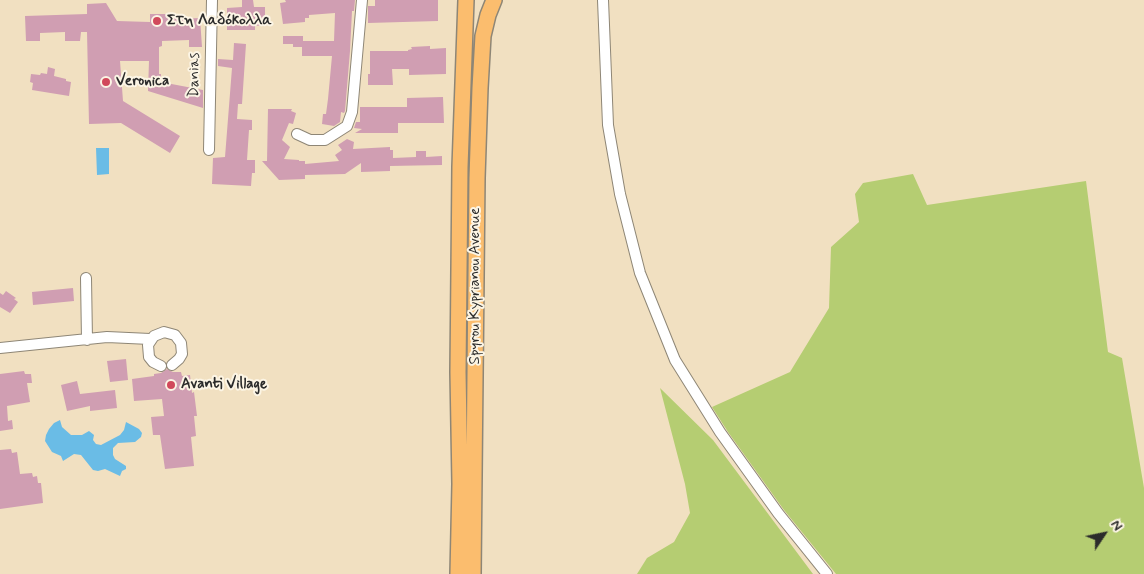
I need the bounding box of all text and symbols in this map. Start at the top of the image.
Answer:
place label: Στη Λαδόκολλα [167,12,272,30]
marker: Στη Λαδόκολλα [151,15,163,27]
street label: Danias [186,52,204,98]
place label: Veronica [116,73,169,91]
marker: Veronica [100,76,112,88]
street label: Spyrou Kyprianou Avenue [467,208,485,364]
place label: Avanti Village [181,376,267,394]
marker: Avanti Village [165,379,177,391]
north arrow [1079,509,1129,559]
text: N [1106,517,1127,535]

